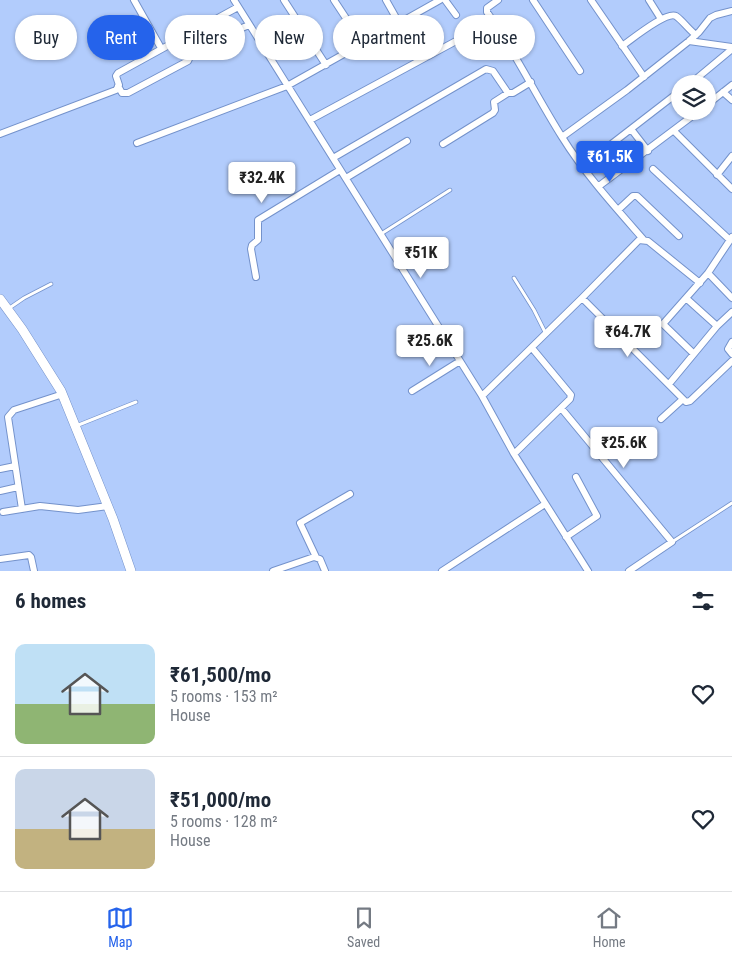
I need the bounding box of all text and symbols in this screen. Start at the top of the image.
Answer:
chip: Buy [15,15,77,60]
chip: Rent [87,15,155,60]
chip: Filters [165,15,245,60]
chip: New [255,15,323,60]
chip: Apartment [333,15,444,60]
chip: House [454,15,535,60]
map controls [671,75,716,120]
button: layers [671,75,716,120]
pin: ₹61.5K [569,140,651,183]
text: ₹61.5K [587,147,633,166]
pin: ₹32.4K [221,162,303,204]
text: ₹32.4K [239,168,285,187]
pin: ₹51K [391,236,451,279]
text: ₹51K [405,243,437,262]
pin: ₹64.7K [587,316,669,358]
text: ₹64.7K [605,322,651,341]
pin: ₹25.6K [389,324,471,367]
text: ₹25.6K [407,331,453,350]
pin: ₹25.6K [583,426,665,469]
text: ₹25.6K [601,433,647,452]
icon: filters [689,587,717,615]
text: 6 homes [15,589,86,613]
text: ₹61,500/mo [170,663,271,687]
icon: home [55,664,115,724]
icon: heart [689,680,717,708]
text: 5 rooms · 153 m² [170,687,278,706]
text: House [170,706,210,725]
text: ₹51,000/mo [170,788,271,812]
icon: home [55,789,115,849]
icon: heart [689,805,717,833]
text: 5 rooms · 128 m² [170,812,278,831]
text: House [170,831,210,850]
tab: Map [106,904,134,950]
tab: Saved [347,904,380,950]
tab: Home [593,904,626,950]

